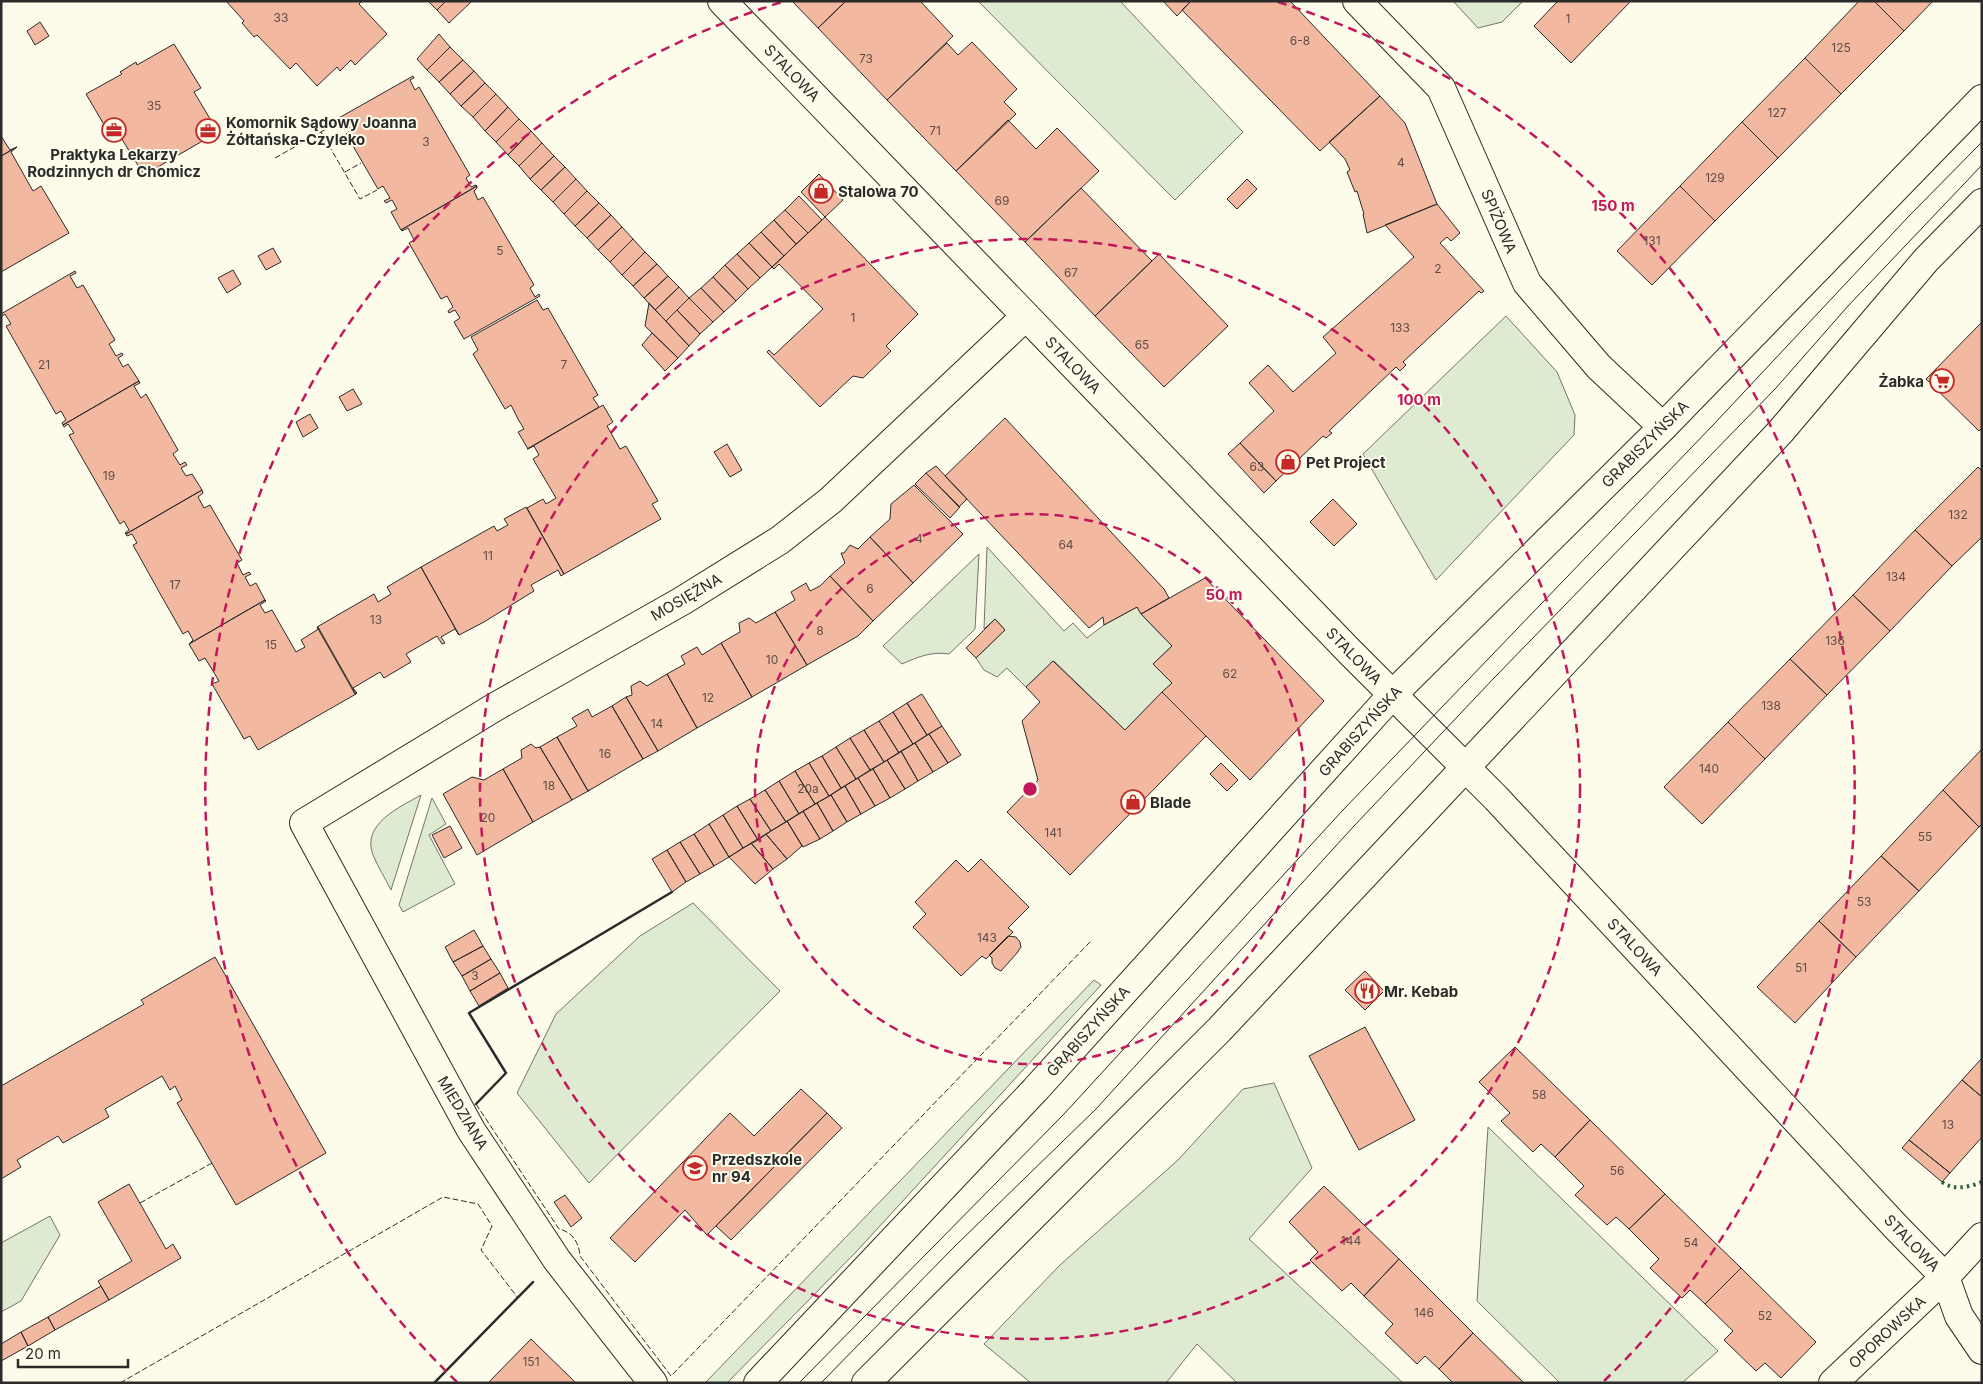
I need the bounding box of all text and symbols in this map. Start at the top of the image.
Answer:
house number: 33 [274,10,288,25]
house number: 1 [1566,11,1570,26]
house number: 6-8 [1290,33,1310,48]
street label: STALOWA [760,40,824,106]
house number: 125 [1831,40,1851,55]
house number: 73 [859,51,873,66]
house number: 35 [147,98,161,113]
house number: 127 [1768,105,1787,120]
place label: Komornik Sądowy Joanna Żółtańska-Czyleko [226,113,417,149]
office icon: Praktyka Lekarzy Rodzinnych dr Chomicz [101,117,127,143]
office icon: Komornik Sądowy Joanna Żółtańska-Czyleko [195,118,221,144]
house number: 71 [929,123,941,138]
house number: 3 [422,134,430,149]
place label: Praktyka Lekarzy Rodzinnych dr Chomicz [27,145,201,181]
house number: 4 [1397,155,1405,170]
house number: 129 [1705,170,1725,185]
shop icon: Stalowa 70 [808,178,834,204]
place label: Stalowa 70 [838,182,919,201]
street label: SPIŻOWA [1477,186,1521,256]
house number: 69 [995,193,1009,208]
text: 150 m [1591,196,1635,215]
house number: 131 [1643,233,1661,248]
house number: 5 [496,243,504,258]
house number: 2 [1434,261,1442,276]
house number: 67 [1064,265,1078,280]
house number: 1 [851,310,855,325]
house number: 133 [1390,320,1410,335]
street label: STALOWA [1041,332,1105,398]
house number: 65 [1135,337,1149,352]
house number: 21 [38,357,50,372]
house number: 7 [561,357,568,372]
supermarket icon: Żabka [1929,368,1955,394]
place label: Żabka [1878,372,1924,391]
text: 100 m [1397,390,1441,409]
street label: GRABISZYŃSKA [1597,396,1693,492]
shop icon: Pet Project [1275,449,1301,475]
place label: Pet Project [1306,453,1386,472]
house number: 63 [1250,459,1264,474]
house number: 19 [103,468,115,483]
house number: 132 [1948,507,1968,522]
house number: 4 [915,531,923,546]
house number: 64 [1058,537,1074,552]
house number: 11 [483,548,493,563]
street label: MOSIĘŻNA [647,569,725,625]
house number: 134 [1886,569,1906,584]
house number: 17 [169,577,181,592]
house number: 6 [866,581,874,596]
text: 50 m [1206,585,1242,604]
house number: 13 [370,612,382,627]
house number: 8 [816,623,824,638]
street label: STALOWA [1322,623,1386,689]
house number: 136 [1825,633,1845,648]
house number: 15 [265,637,277,652]
house number: 10 [766,652,778,667]
house number: 62 [1223,666,1237,681]
street label: GRABISZYŃSKA [1314,682,1406,780]
house number: 12 [702,690,714,705]
house number: 138 [1761,698,1781,713]
house number: 14 [651,716,664,731]
house number: 16 [599,746,611,761]
house number: 140 [1699,761,1719,776]
house number: 18 [543,778,555,793]
centre of rings [1021,780,1039,798]
house number: 20a [797,781,819,796]
shop icon: Blade [1120,789,1146,815]
place label: Blade [1150,793,1191,812]
house number: 20 [481,810,495,825]
house number: 141 [1044,825,1062,840]
house number: 55 [1918,829,1932,844]
house number: 53 [1857,894,1871,909]
street label: STALOWA [1603,914,1667,980]
house number: 143 [977,930,997,945]
house number: 51 [1795,960,1807,975]
house number: 3 [471,968,479,983]
restaurant icon: Mr. Kebab [1354,978,1380,1004]
street label: GRABISZYŃSKA [1042,982,1134,1080]
place label: Mr. Kebab [1384,982,1458,1001]
street label: MIEDZIANA [434,1073,492,1153]
house number: 58 [1532,1087,1546,1102]
house number: 13 [1942,1117,1954,1132]
place label: Przedszkole nr 94 [712,1150,802,1186]
school or university icon: Przedszkole nr 94 [682,1155,708,1181]
house number: 56 [1610,1163,1624,1178]
street label: STALOWA [1880,1210,1944,1276]
house number: 144 [1341,1233,1361,1248]
house number: 54 [1683,1235,1699,1250]
street label: OPOROWSKA [1845,1291,1929,1373]
house number: 146 [1414,1305,1434,1320]
house number: 52 [1758,1308,1772,1323]
scale bar [18,1336,128,1368]
text: 20 m [25,1344,61,1363]
house number: 151 [522,1354,540,1369]

